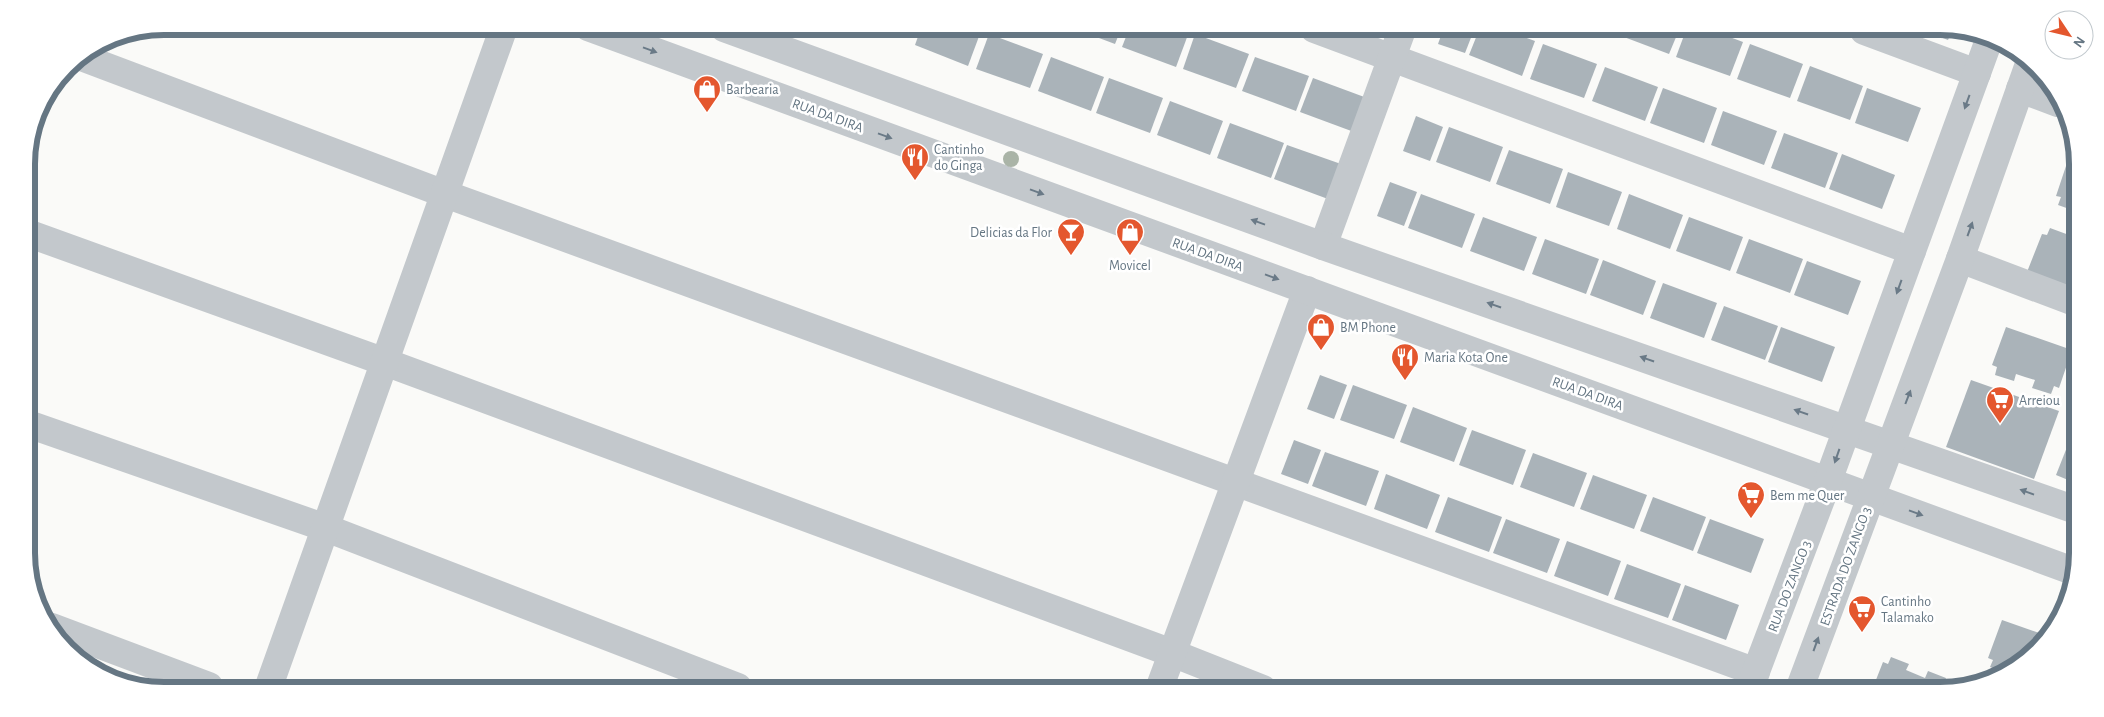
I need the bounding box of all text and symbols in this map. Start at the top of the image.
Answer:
north arrow [2044,10,2094,60]
text: N [2070,34,2087,50]
one-way arrow [643,46,658,54]
shop icon: Barbearia [692,74,722,113]
place label: Barbearia [726,83,779,97]
one-way arrow [1963,95,1971,110]
street label: RUA DA DIRA [790,97,865,135]
one-way arrow [878,132,893,140]
restaurant icon: Cantinho do Ginga [900,142,930,181]
place label: Cantinho do Ginga [934,143,984,173]
one-way arrow [1030,189,1045,196]
bar icon: Delicias da Flor [1056,217,1086,256]
shop icon: Movicel [1115,217,1145,256]
one-way arrow [1250,218,1265,226]
one-way arrow [1967,221,1974,236]
place label: Delicias da Flor [970,226,1052,240]
street label: RUA DA DIRA [1170,236,1245,274]
place label: Movicel [1109,259,1151,273]
one-way arrow [1265,274,1280,281]
one-way arrow [1895,280,1903,295]
one-way arrow [1486,301,1501,308]
shop icon: BM Phone [1306,312,1336,351]
place label: BM Phone [1340,321,1396,335]
restaurant icon: Maria Kota One [1390,342,1420,381]
place label: Maria Kota One [1424,351,1508,365]
one-way arrow [1639,355,1654,363]
street label: RUA DA DIRA [1550,375,1625,413]
supermarket icon: Arreiou [1985,385,2015,424]
one-way arrow [1905,390,1912,405]
place label: Arreiou [2019,394,2060,408]
one-way arrow [1793,408,1808,415]
one-way arrow [1833,449,1841,464]
supermarket icon: Bem me Quer [1736,480,1766,519]
one-way arrow [2020,488,2035,495]
place label: Bem me Quer [1770,489,1845,503]
street label: ESTRADA DO ZANGO 3 [1818,505,1874,628]
one-way arrow [1909,509,1924,517]
street label: RUA DO ZANGO 3 [1766,538,1814,634]
supermarket icon: Cantinho Talamako [1847,594,1877,633]
place label: Cantinho Talamako [1881,595,1934,625]
one-way arrow [1813,637,1820,652]

